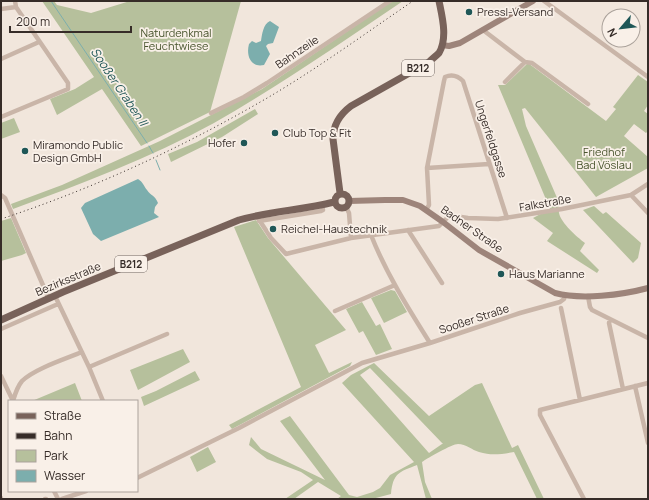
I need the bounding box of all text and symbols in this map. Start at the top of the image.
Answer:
place label: Pressl-Versand [477,4,553,19]
marker: Pressl-Versand [464,7,474,17]
scale bar [10,8,131,34]
north arrow [601,8,641,48]
text: 200 m [16,13,50,30]
park label: Naturdenkmal Feuchtwiese [140,25,212,53]
text: N [603,26,620,40]
street label: Bahnzeile [272,31,322,72]
water label: Sooßer Graben II [87,44,153,131]
road number: B212 [402,60,434,76]
street label: Ungerfeldgasse [472,98,511,180]
place label: Club Top & Fit [283,125,351,140]
marker: Club Top & Fit [270,128,280,138]
place label: Hofer [208,135,236,150]
place label: Miramondo Public Design GmbH [33,137,123,165]
marker: Hofer [239,138,249,148]
park label: Friedhof Bad Vöslau [577,144,632,172]
marker: Miramondo Public Design GmbH [20,146,30,156]
street label: Falkstraße [518,190,573,214]
street label: Badner Straße [438,202,507,256]
place label: Reichel-Haustechnik [281,221,387,236]
marker: Reichel-Haustechnik [268,224,278,234]
road number: B212 [115,256,147,272]
street label: Bezirksstraße [33,258,103,299]
place label: Haus Marianne [509,266,585,281]
marker: Haus Marianne [496,269,506,279]
street label: Sooßer Straße [437,300,511,337]
legend [8,400,138,492]
text: Straße [44,407,81,424]
text: Bahn [44,427,72,444]
text: Park [44,447,69,464]
text: Wasser [44,467,86,484]

